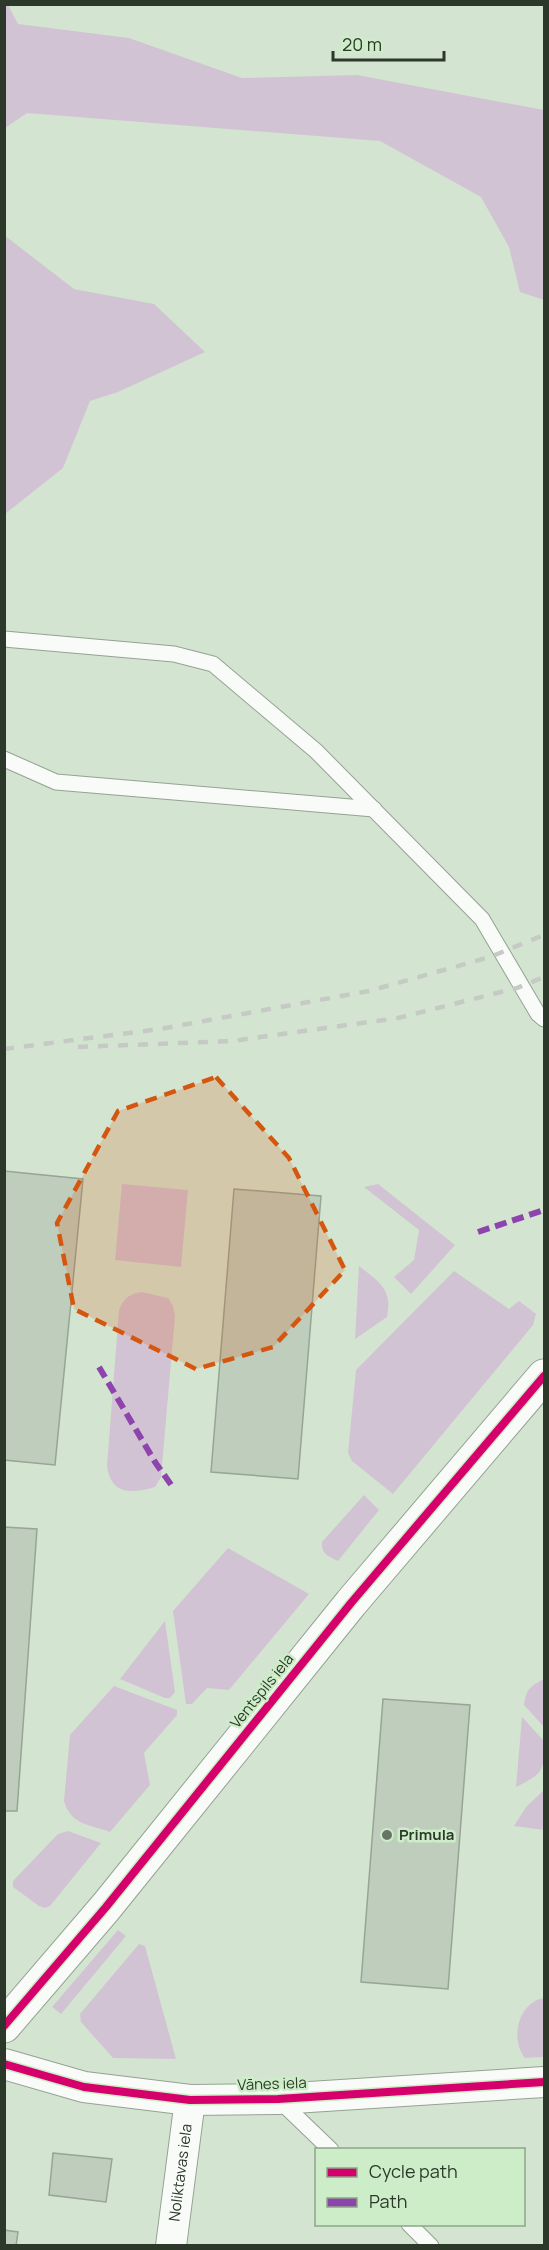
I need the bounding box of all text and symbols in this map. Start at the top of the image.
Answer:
scale bar [333,24,444,62]
text: 20 m [342,32,382,56]
street label: Ventspils iela [225,1649,298,1732]
place label: Primula [399,1824,455,1845]
marker: Primula [380,1828,394,1842]
street label: Vānes iela [237,2072,307,2095]
street label: Noliktavas iela [163,2122,197,2223]
legend [315,2148,525,2226]
text: Cycle path [369,2159,458,2183]
text: Path [369,2189,407,2213]

